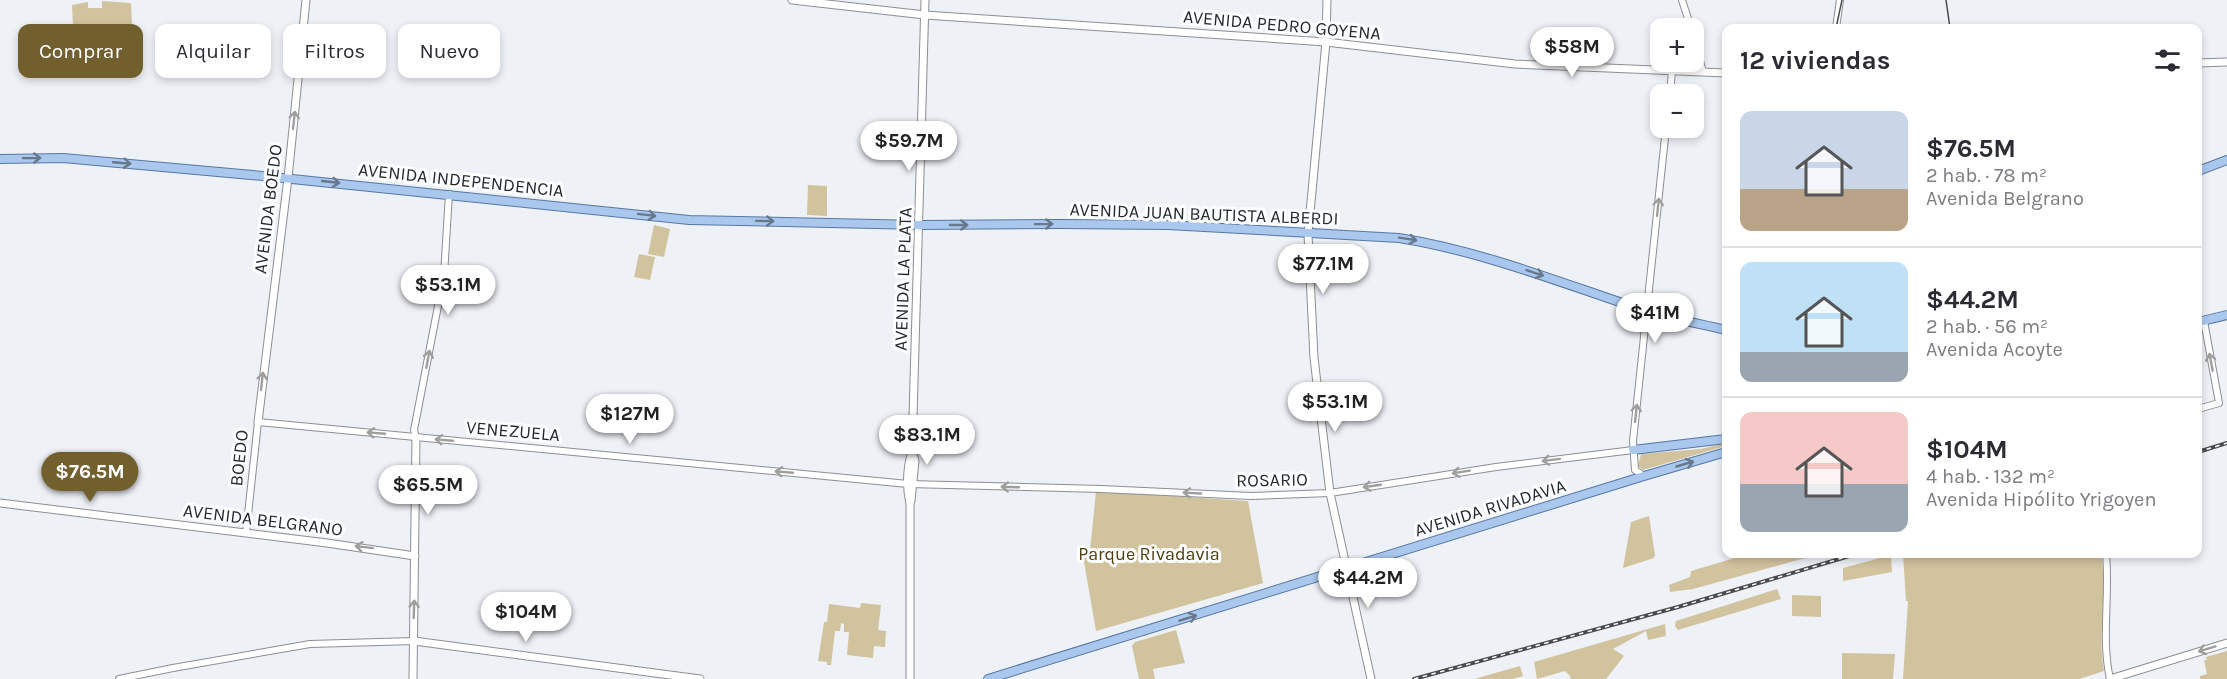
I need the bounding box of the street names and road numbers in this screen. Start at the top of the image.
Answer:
street label: AVENIDA PEDRO GOYENA [1182,5,1382,45]
street label: AVENIDA BOEDO [249,143,287,275]
street label: AVENIDA INDEPENDENCIA [357,158,565,202]
street label: AVENIDA JUAN BAUTISTA ALBERDI [1069,198,1339,230]
street label: AVENIDA LA PLATA [890,207,916,351]
street label: VENEZUELA [465,416,561,446]
street label: BOEDO [225,429,253,487]
street label: ROSARIO [1236,468,1308,492]
street label: AVENIDA RIVADAVIA [1412,475,1568,541]
street label: AVENIDA BELGRANO [182,499,344,541]

